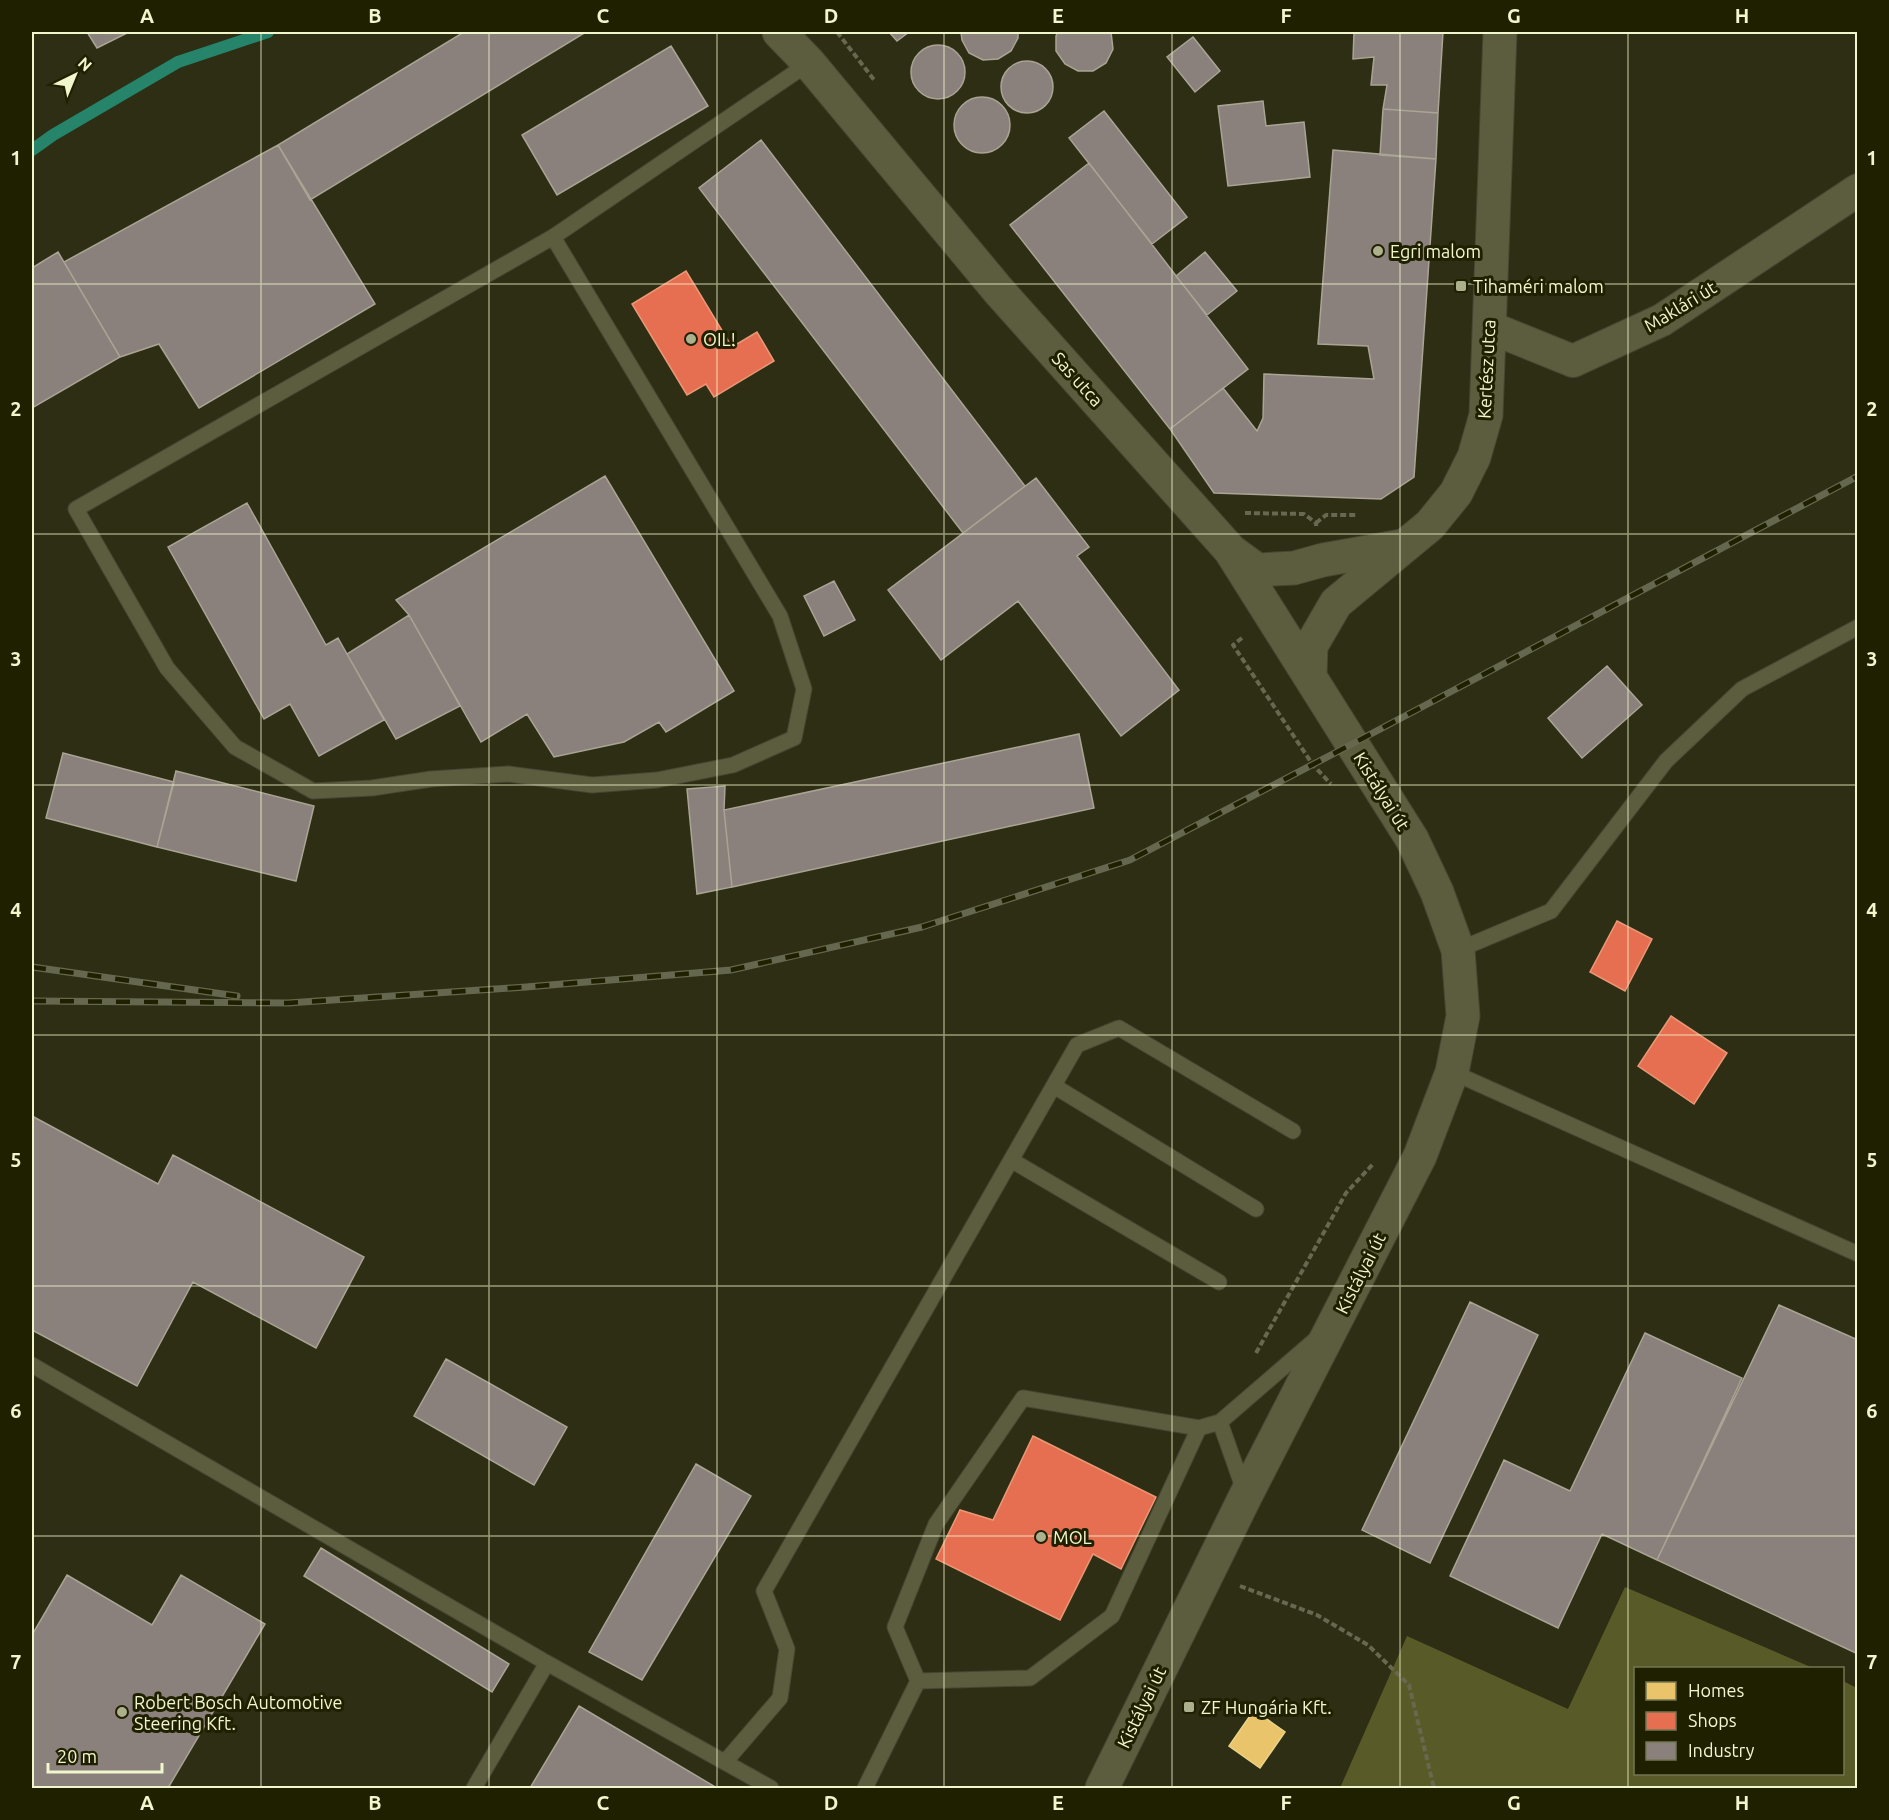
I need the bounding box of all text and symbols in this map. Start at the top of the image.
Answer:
text: A [140,4,154,27]
text: B [368,4,382,27]
text: C [597,4,610,27]
text: D [824,4,838,27]
text: E [1052,4,1064,27]
text: F [1280,4,1292,27]
text: G [1507,4,1521,27]
text: H [1735,4,1749,27]
north arrow [45,45,105,105]
text: N [75,53,96,75]
text: 1 [10,146,22,169]
text: 1 [1866,146,1878,169]
place label: Egri malom [1390,241,1481,261]
marker: Egri malom [1371,244,1385,258]
place label: Tihaméri malom [1473,276,1604,296]
street label: Maklári út [1640,277,1720,335]
marker: Tihaméri malom [1454,279,1468,293]
street label: Kertész utca [1473,319,1499,419]
place label: OIL! [703,329,736,349]
marker: OIL! [684,332,698,346]
street label: Sas utca [1049,348,1107,410]
text: 2 [10,397,22,420]
text: 2 [1866,397,1878,420]
text: 3 [10,647,22,670]
text: 3 [1866,647,1878,670]
street label: Kistályai út [1350,748,1414,834]
text: 4 [10,898,22,921]
text: 4 [1866,898,1878,921]
text: 5 [10,1148,22,1171]
text: 5 [1866,1148,1878,1171]
street label: Kistályai út [1331,1229,1389,1317]
text: 6 [10,1399,22,1422]
text: 6 [1866,1399,1878,1422]
place label: MOL [1053,1527,1092,1547]
marker: MOL [1034,1530,1048,1544]
text: 7 [10,1650,22,1673]
text: 7 [1866,1650,1878,1673]
street label: Kistályai út [1113,1663,1169,1751]
legend [1634,1667,1844,1775]
text: Homes [1688,1680,1745,1700]
place label: Robert Bosch Automotive Steering Kft. [134,1692,342,1733]
place label: ZF Hungária Kft. [1201,1697,1332,1717]
marker: ZF Hungária Kft. [1182,1700,1196,1714]
marker: Robert Bosch Automotive Steering Kft. [115,1705,129,1719]
text: Shops [1688,1710,1737,1730]
scale bar [48,1736,162,1774]
text: Industry [1688,1740,1755,1760]
text: 20 m [57,1746,97,1766]
text: A [140,1791,154,1814]
text: B [368,1791,382,1814]
text: C [597,1791,610,1814]
text: D [824,1791,838,1814]
text: E [1052,1791,1064,1814]
text: F [1280,1791,1292,1814]
text: G [1507,1791,1521,1814]
text: H [1735,1791,1749,1814]

